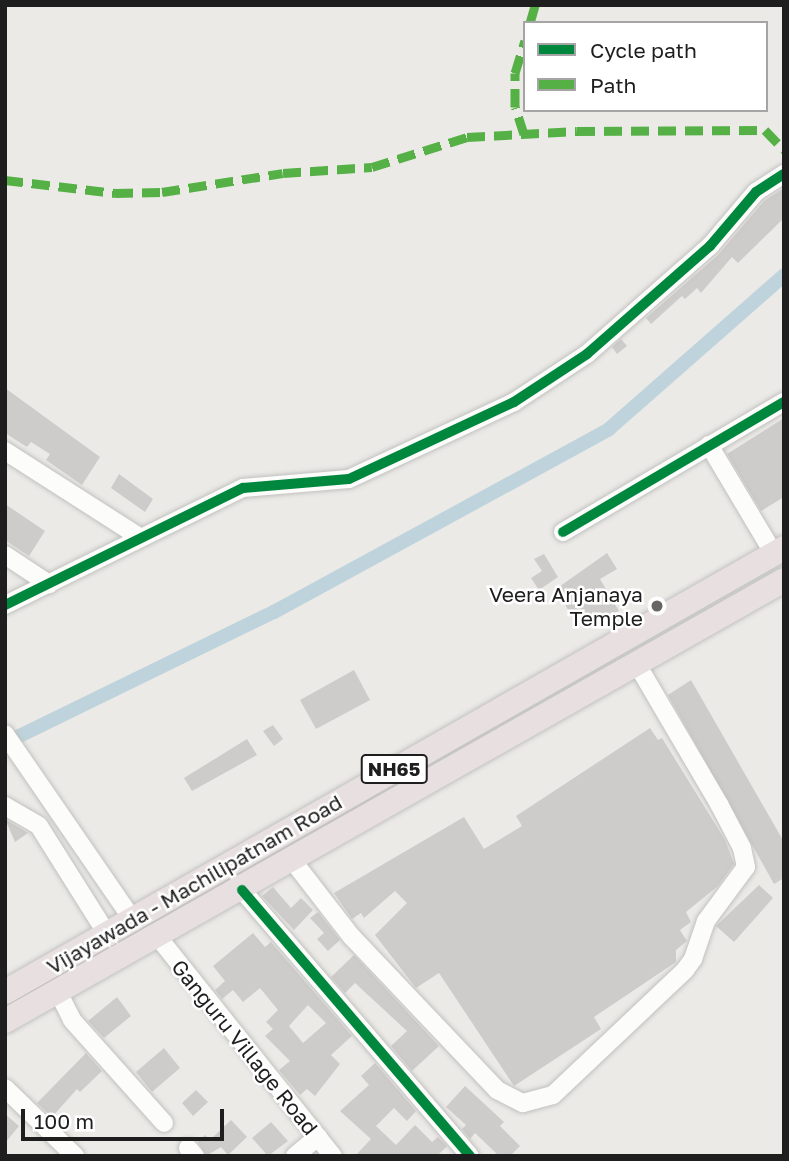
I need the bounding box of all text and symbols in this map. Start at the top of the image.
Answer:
legend [523,21,768,112]
text: Cycle path [590,37,697,63]
text: Path [590,72,637,98]
place label: Veera Anjanaya Temple [489,581,643,631]
marker: Veera Anjanaya Temple [649,598,665,614]
road number: NH65 [359,754,429,784]
street label: Vijayawada - Machilipatnam Road [42,789,346,979]
street label: Ganguru Village Road [167,954,323,1140]
scale bar [24,1094,228,1138]
text: 100 m [34,1108,94,1134]

